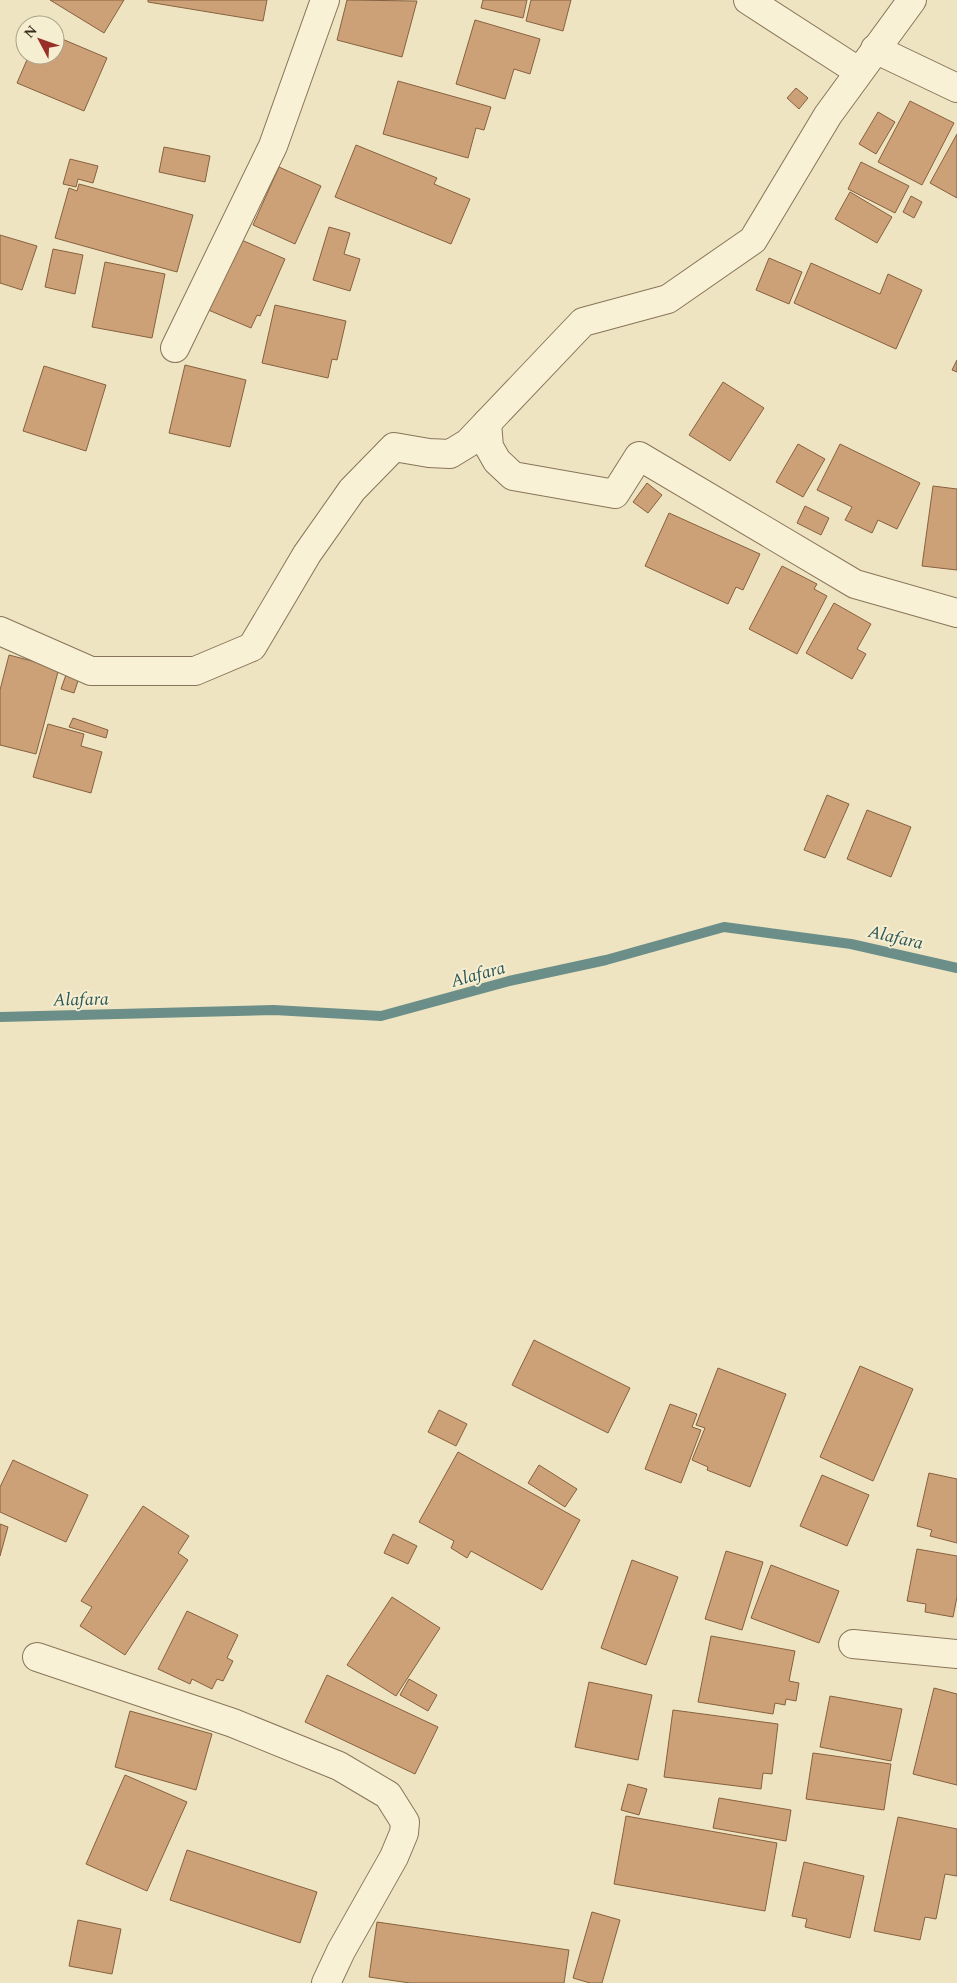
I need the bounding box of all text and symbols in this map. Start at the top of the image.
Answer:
north arrow [15,15,65,65]
text: N [19,21,42,43]
water label: Alafara [865,918,926,957]
water label: Alafara [447,954,508,995]
water label: Alafara [52,986,109,1014]

